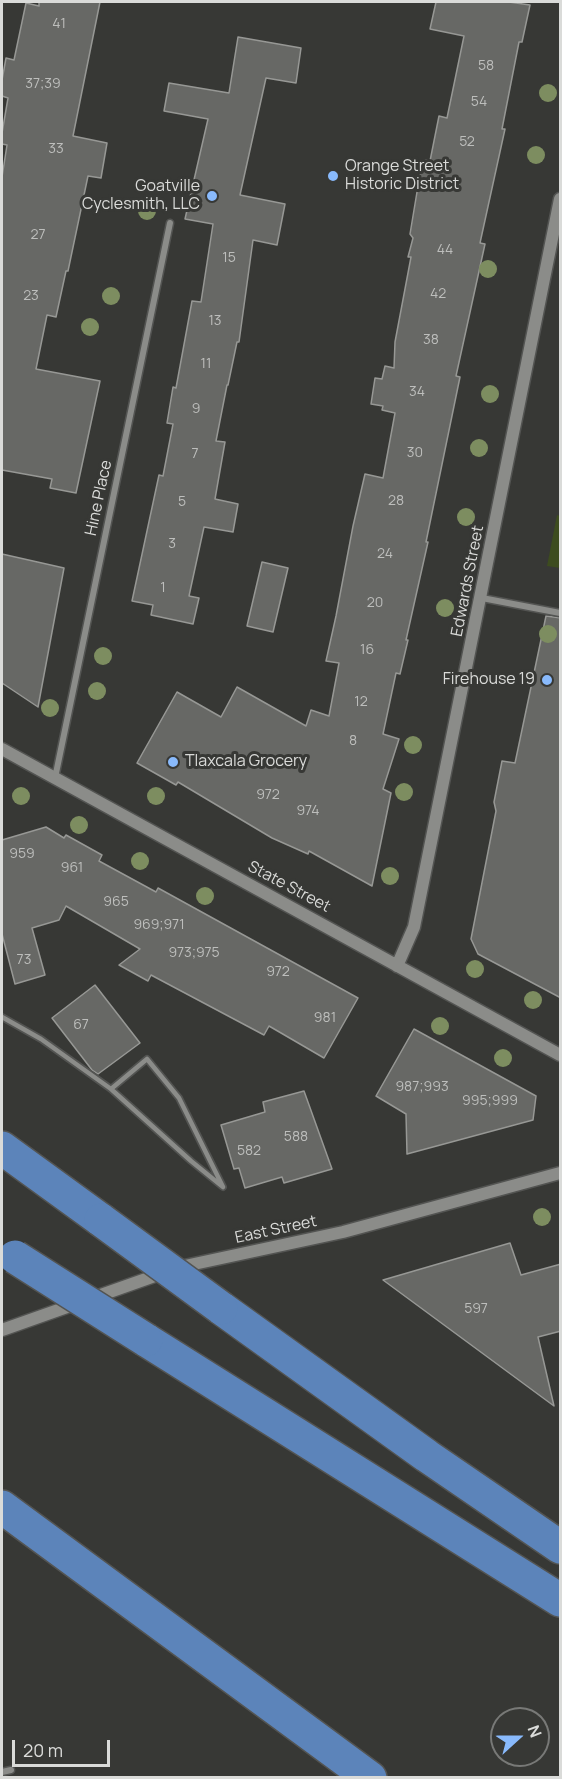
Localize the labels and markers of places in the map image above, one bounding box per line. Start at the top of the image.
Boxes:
place label: Orange Street Historic District [345,157,459,195]
marker: Orange Street Historic District [326,169,340,183]
place label: Goatville Cyclesmith, LLC [82,177,200,215]
marker: Goatville Cyclesmith, LLC [205,189,219,203]
place label: Firehouse 19 [443,670,535,690]
marker: Firehouse 19 [540,673,554,687]
place label: Tlaxcala Grocery [185,752,307,772]
marker: Tlaxcala Grocery [166,755,180,769]

